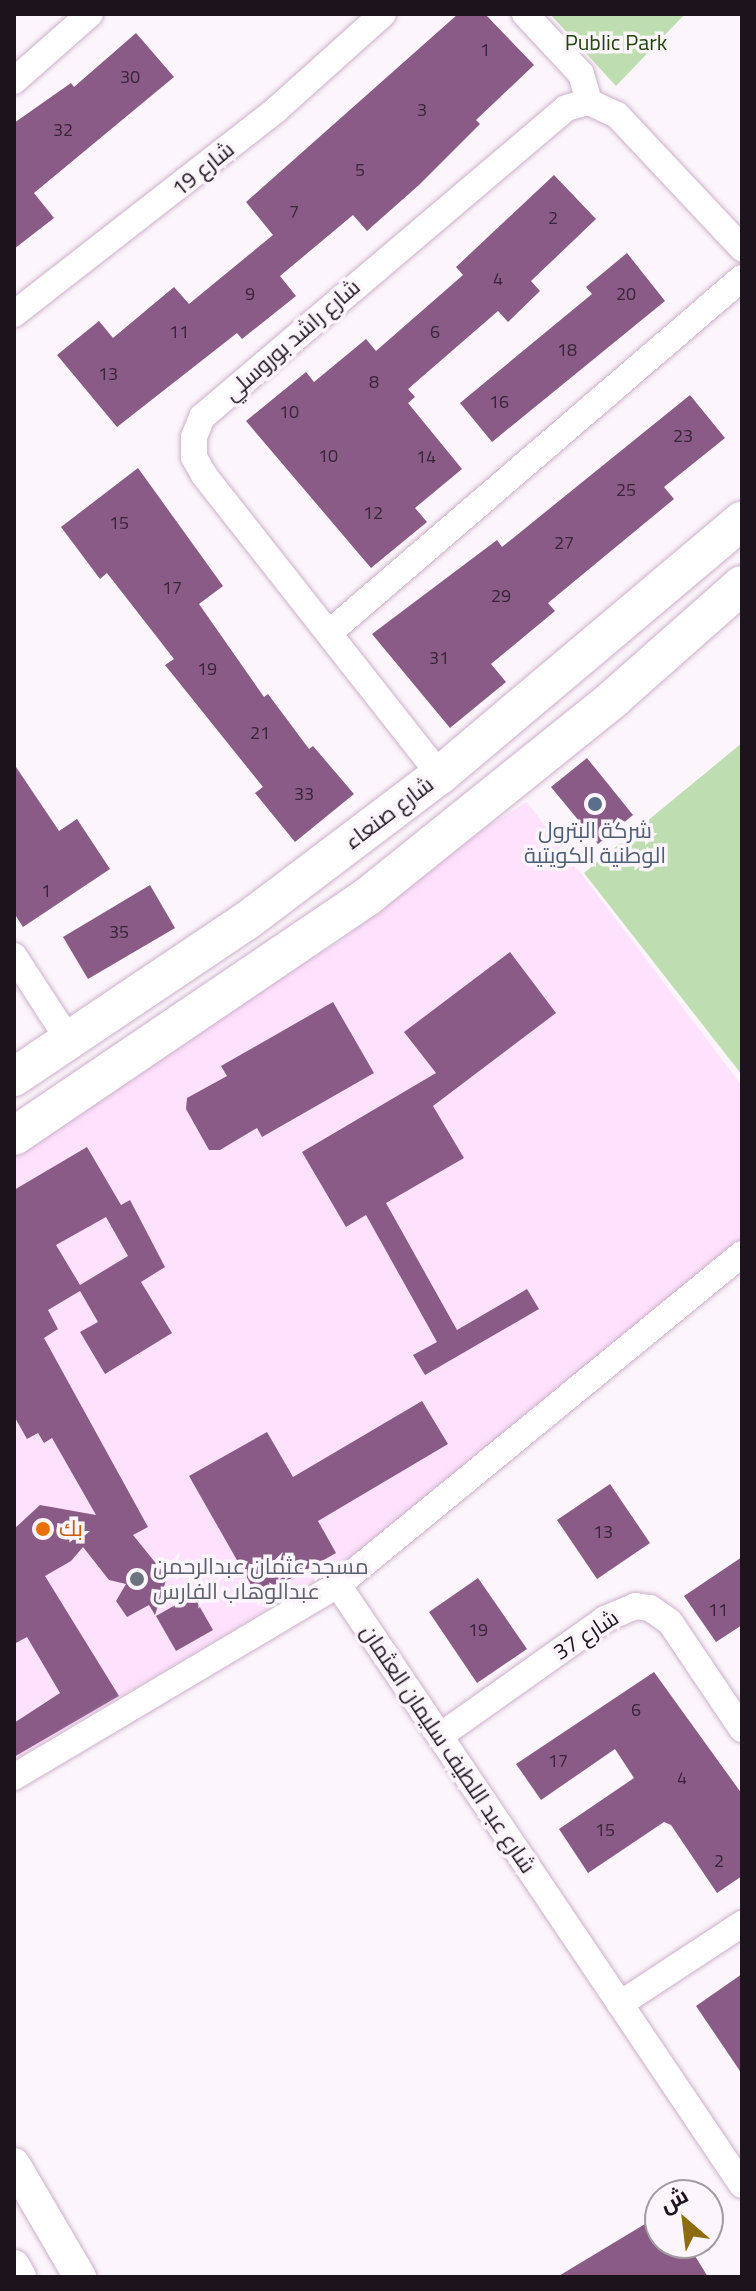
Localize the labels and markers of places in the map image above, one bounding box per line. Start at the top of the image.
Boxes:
marker: شركة البترول الوطنية الكويتية [586,795,604,813]
place label: شركة البترول الوطنية الكويتية [524,817,666,868]
place label: بك [59,1516,83,1542]
marker: بك [34,1520,52,1538]
place label: مسجد عثمان عبدالرحمن عبدالوهاب الفارس [153,1553,369,1604]
marker: مسجد عثمان عبدالرحمن عبدالوهاب الفارس [128,1570,146,1588]

